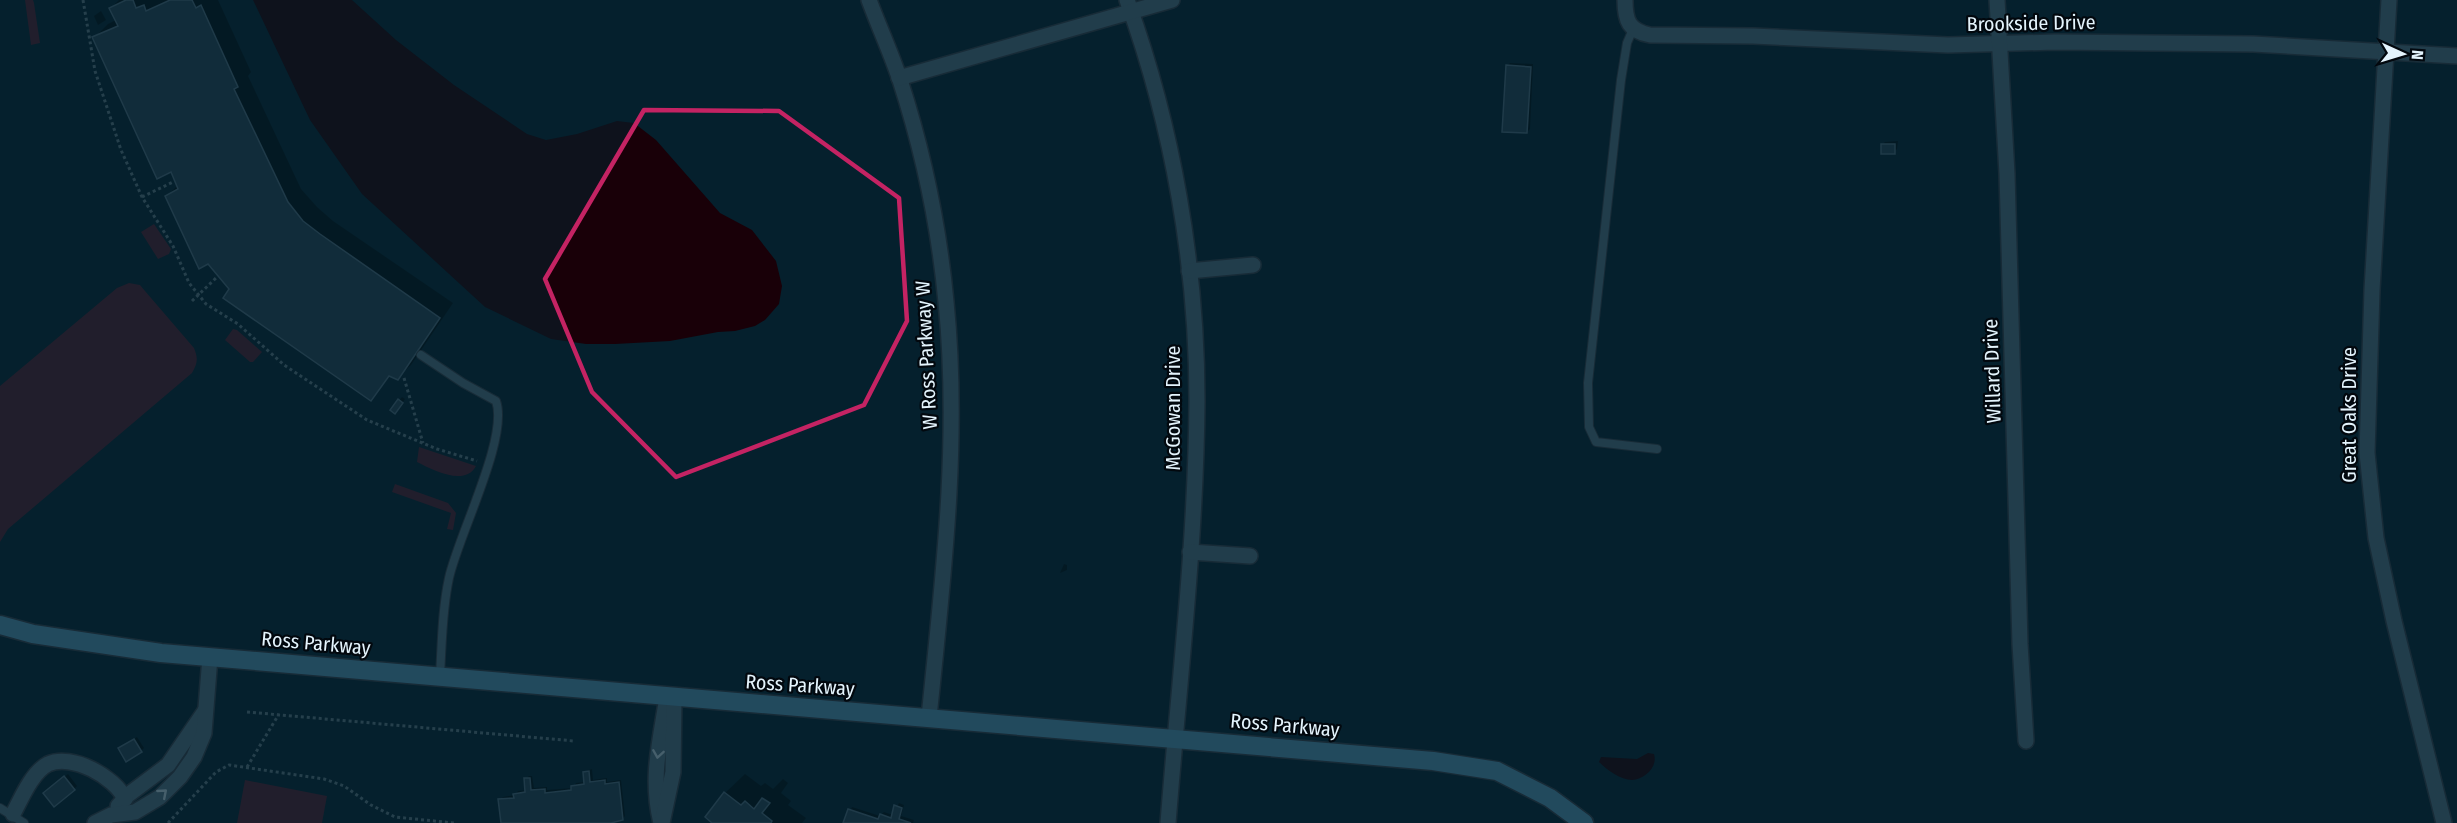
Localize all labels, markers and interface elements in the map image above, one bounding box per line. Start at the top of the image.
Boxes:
street label: Brookside Drive [1966,10,2096,36]
north arrow [2373,24,2433,84]
text: N [2408,50,2427,60]
street label: W Ross Parkway W [910,280,942,430]
street label: Willard Drive [1978,318,2006,424]
street label: McGowan Drive [1161,346,1185,470]
street label: Great Oaks Drive [2337,347,2361,483]
street label: Ross Parkway [260,626,372,660]
street label: Ross Parkway [745,669,856,701]
street label: Ross Parkway [1229,708,1341,742]
one-way arrow [652,749,665,759]
one-way arrow [156,789,167,800]

